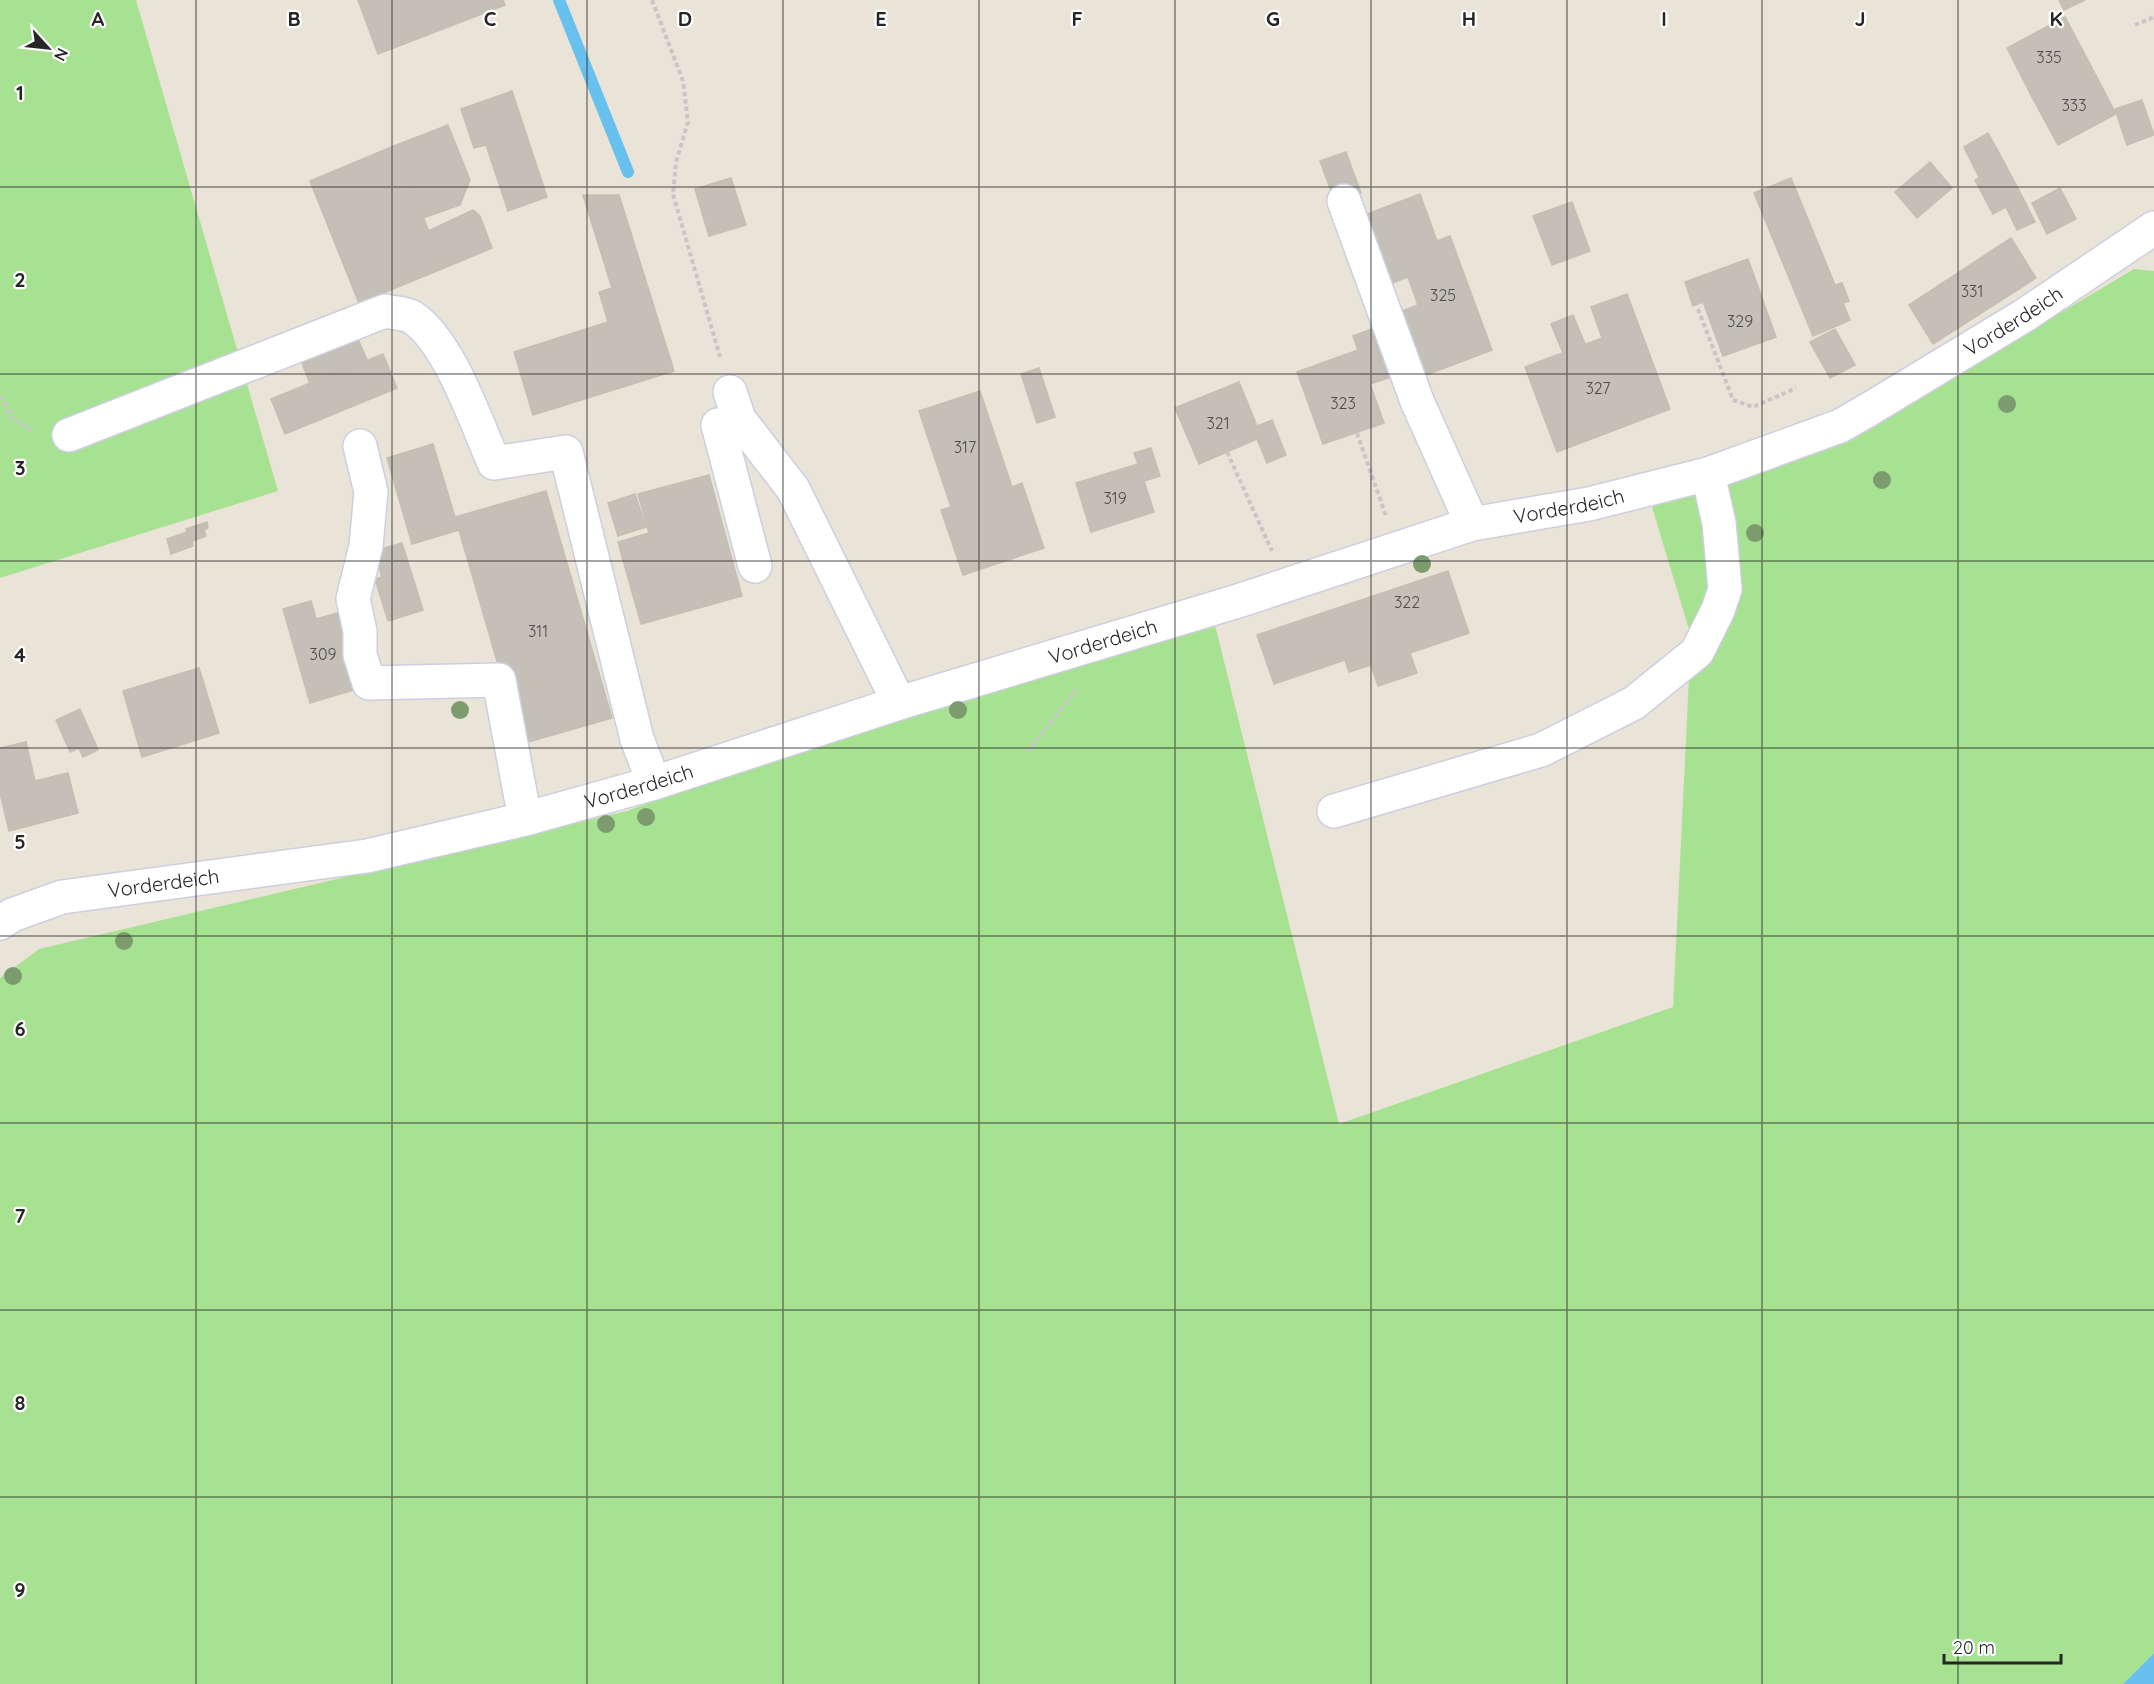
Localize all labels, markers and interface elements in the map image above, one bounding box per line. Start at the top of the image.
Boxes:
text: A [92,6,105,31]
text: B [287,6,301,31]
text: C [484,6,497,31]
text: D [678,6,692,31]
text: E [875,6,887,31]
text: F [1071,6,1083,31]
text: G [1266,6,1280,31]
text: H [1462,6,1476,31]
text: I [1661,6,1667,31]
text: J [1854,6,1866,31]
text: K [2049,6,2063,31]
north arrow [18,18,78,78]
text: N [50,45,73,65]
house number: 335 [2036,47,2062,67]
text: 1 [16,80,24,105]
house number: 333 [2061,95,2087,115]
text: 2 [14,267,26,292]
street label: Vorderdeich [1959,280,2067,361]
house number: 331 [1961,281,1983,301]
house number: 325 [1430,285,1456,305]
house number: 329 [1727,311,1753,331]
house number: 327 [1585,378,1611,398]
house number: 323 [1330,393,1356,413]
house number: 321 [1206,413,1230,433]
house number: 317 [954,437,976,457]
text: 3 [15,455,25,480]
street label: Vorderdeich [1511,483,1627,529]
house number: 319 [1103,488,1127,508]
house number: 322 [1394,592,1420,612]
street label: Vorderdeich [1045,613,1160,669]
house number: 311 [528,621,548,641]
text: 4 [14,642,26,667]
house number: 309 [310,644,336,664]
street label: Vorderdeich [581,758,696,814]
text: 5 [14,829,26,854]
street label: Vorderdeich [106,863,221,903]
text: 6 [14,1016,26,1041]
text: 7 [15,1203,26,1228]
text: 8 [15,1390,26,1415]
text: 9 [14,1577,26,1602]
scale bar [1944,1627,2061,1665]
text: 20 m [1953,1636,1995,1659]

